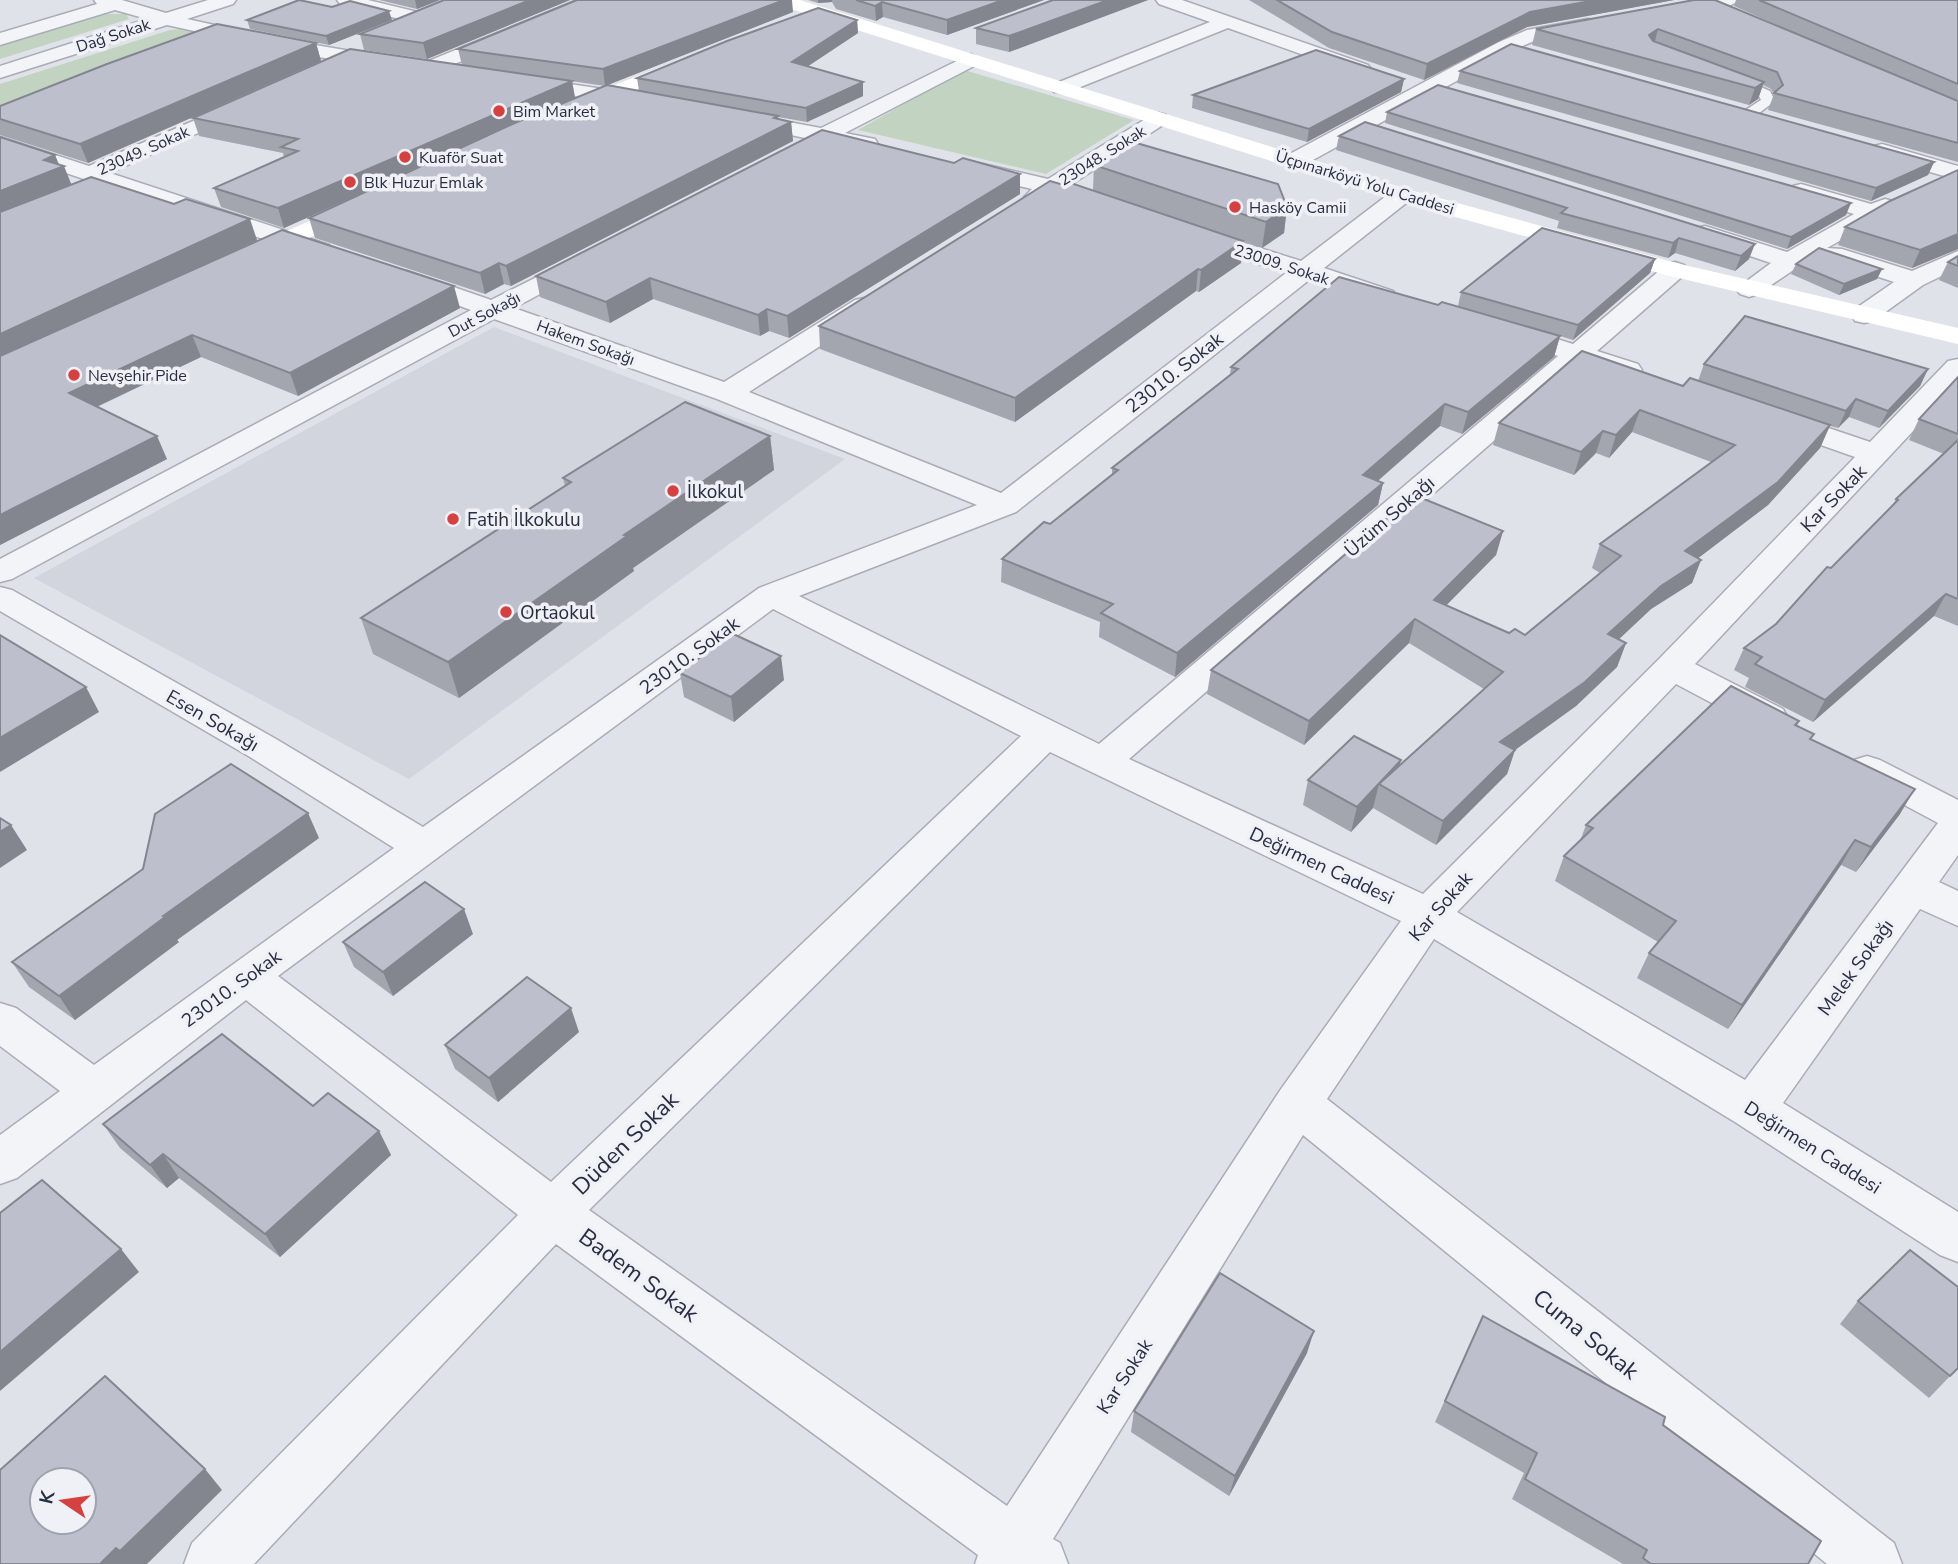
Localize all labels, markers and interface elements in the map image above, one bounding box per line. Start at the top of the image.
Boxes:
street label: Dağ Sokak [73,13,154,58]
place label: Bim Market [513,101,596,123]
marker: Bim Market [491,103,507,119]
street label: 23049. Sokak [94,120,194,181]
street label: 23048. Sokak [1055,120,1151,191]
street label: Üçpınarköyü Yolu Caddesi [1273,145,1457,221]
place label: Kuaför Suat [419,147,503,169]
marker: Kuaför Suat [397,149,413,165]
place label: Blk Huzur Emlak [364,172,484,194]
marker: Blk Huzur Emlak [342,174,358,190]
place label: Hasköy Camii [1249,197,1346,219]
marker: Hasköy Camii [1227,199,1243,215]
street label: 23009. Sokak [1231,239,1333,291]
street label: Dut Sokağı [445,287,524,343]
street label: Hakem Sokağı [534,315,638,371]
street label: 23010. Sokak [1120,326,1229,419]
place label: Nevşehir Pide [88,365,187,387]
marker: Nevşehir Pide [66,367,82,383]
street label: Kar Sokak [1795,459,1873,538]
street label: Üzüm Sokağı [1339,470,1440,563]
place label: İlkokul [687,479,743,505]
marker: İlkokul [665,483,681,499]
place label: Fatih İlkokulu [467,507,581,533]
marker: Fatih İlkokulu [445,511,461,527]
place label: Ortaokul [520,600,595,626]
marker: Ortaokul [498,604,514,620]
street label: 23010. Sokak [634,610,745,701]
street label: Esen Sokağı [161,684,264,758]
street label: Değirmen Caddesi [1245,821,1398,911]
street label: Kar Sokak [1403,866,1479,947]
street label: Melek Sokağı [1812,914,1900,1021]
street label: 23010. Sokak [176,943,287,1034]
street label: Düden Sokak [565,1084,686,1202]
street label: Değirmen Caddesi [1739,1095,1886,1200]
street label: Badem Sokak [573,1221,705,1330]
street label: Cuma Sokak [1526,1282,1646,1387]
street label: Kar Sokak [1091,1333,1159,1419]
north arrow [28,1466,98,1536]
text: K [33,1487,62,1506]

